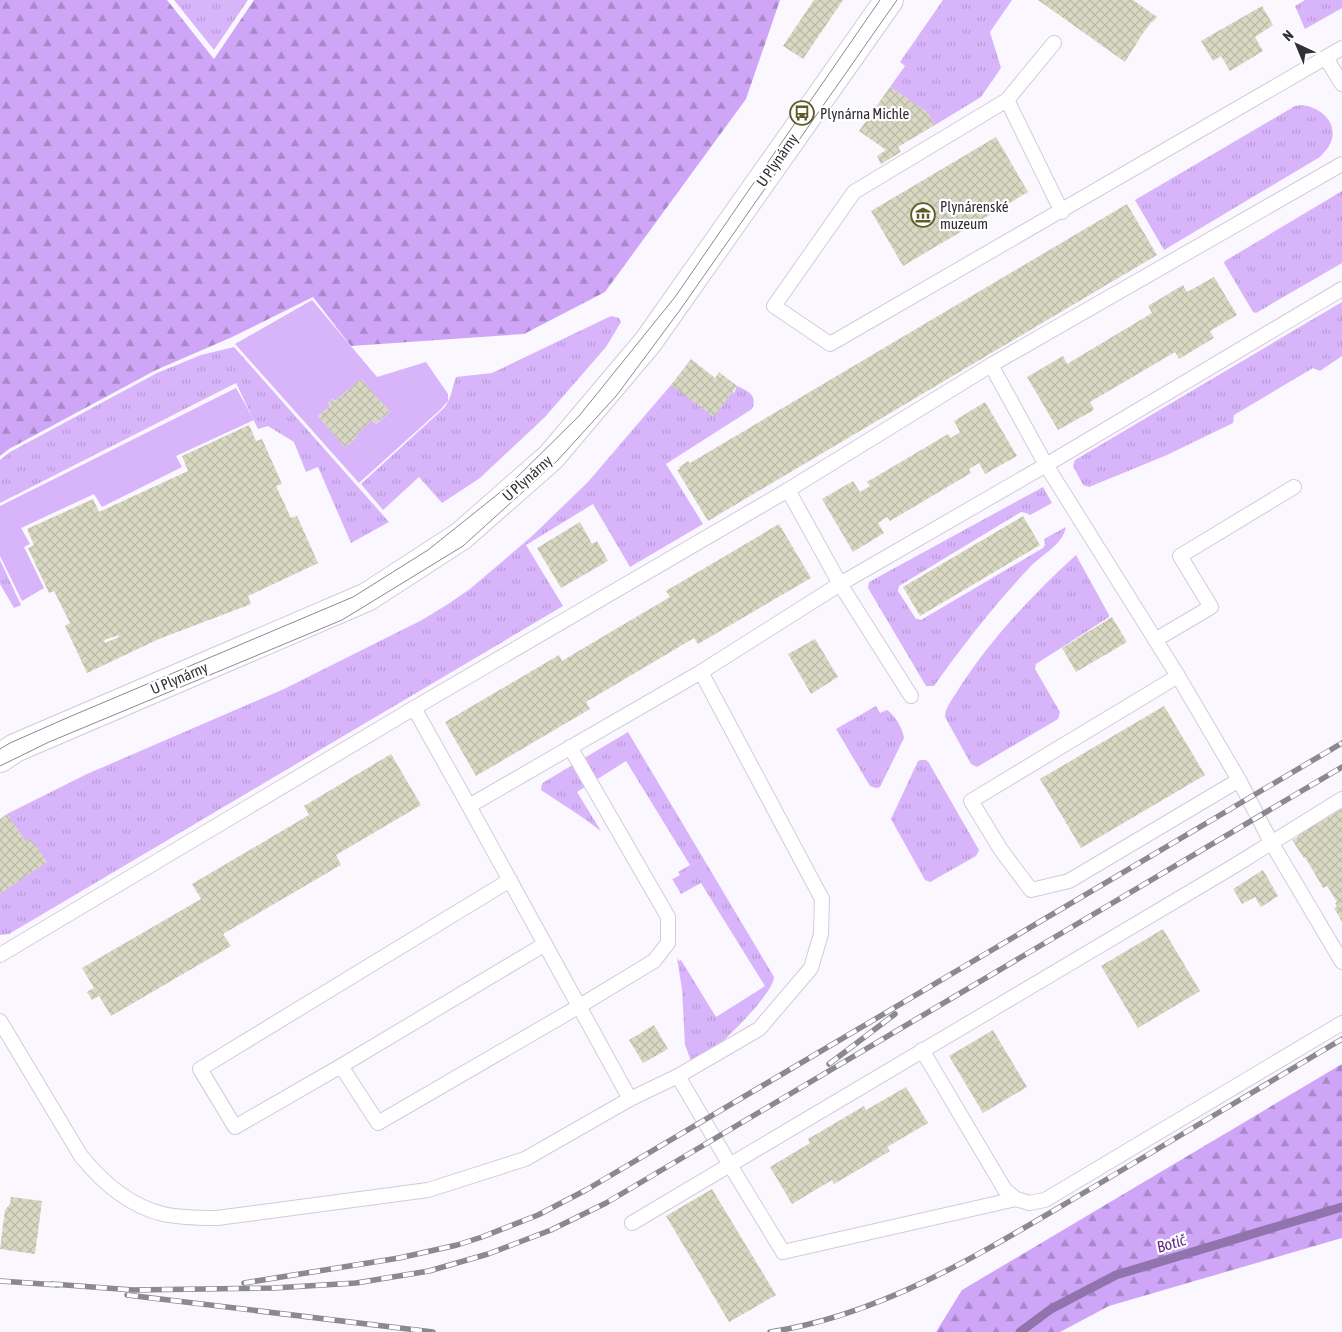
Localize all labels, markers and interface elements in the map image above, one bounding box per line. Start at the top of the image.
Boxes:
north arrow [1272,20,1322,70]
text: N [1279,27,1296,44]
bus stop icon: Plynárna Michle [789,100,815,126]
place label: Plynárna Michle [820,105,909,122]
street label: U Plynárny [753,130,801,190]
place label: Plynárenské muzeum [940,198,1009,232]
museum icon: Plynárenské muzeum [910,202,936,228]
street label: U Plynárny [499,451,555,505]
street label: U Plynárny [148,658,210,698]
water label: Botič [1154,1230,1189,1256]

